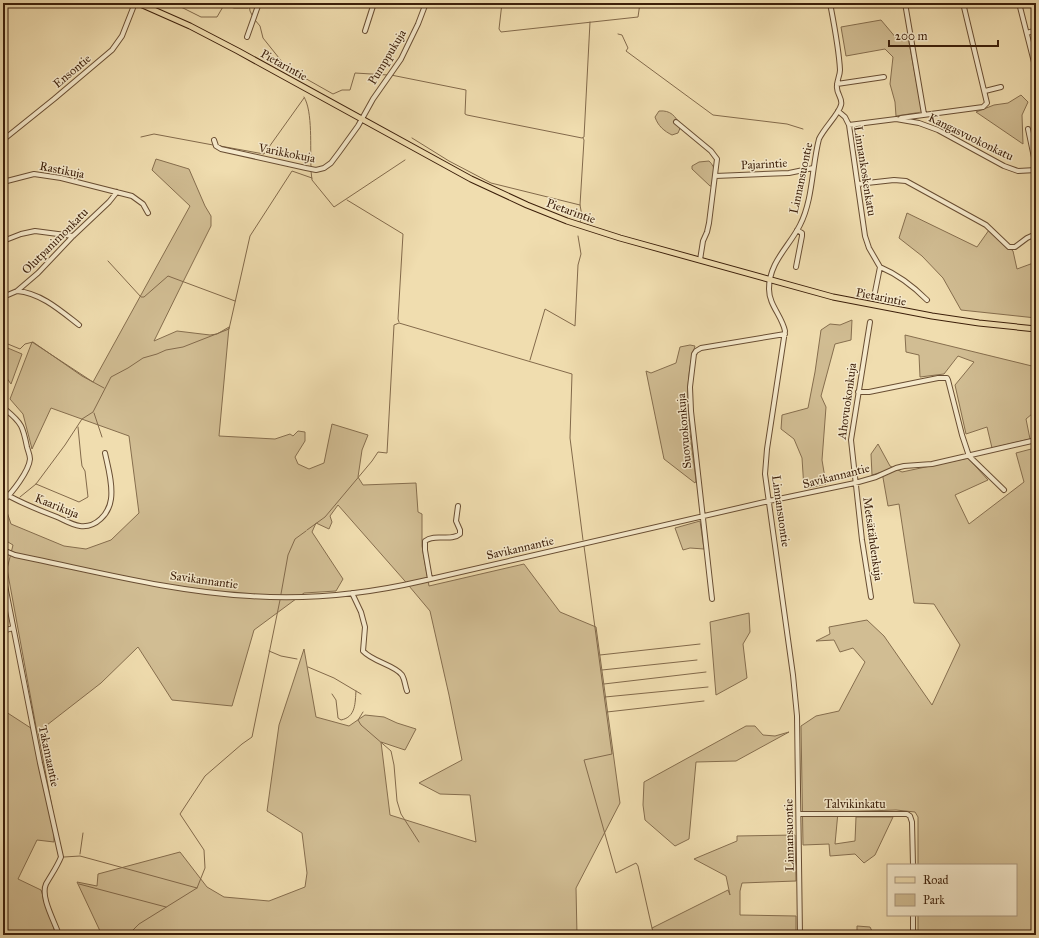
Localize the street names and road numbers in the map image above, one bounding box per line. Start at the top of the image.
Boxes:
street label: Pumppukuja [365,26,409,87]
street label: Pietarintie [258,46,310,84]
street label: Ensontie [50,51,94,91]
street label: Kangasvuokonkatu [926,110,1016,165]
street label: Linnankoskenkatu [851,125,879,218]
street label: Varikkokuja [257,140,317,166]
street label: Linnansuontie [787,141,815,215]
street label: Pajarintie [740,156,788,172]
street label: Rastikuja [38,159,87,181]
street label: Pietarintie [545,196,597,226]
street label: Olutpanimonkatu [19,205,91,277]
street label: Pietarintie [855,285,907,309]
street label: Ahovuokonkuja [835,361,859,441]
street label: Suovuokonkuja [674,392,694,469]
street label: Savikannantie [801,461,871,491]
street label: Linnansuontie [769,474,793,548]
street label: Kaarikuja [33,491,82,522]
street label: Metsätähdenkuja [860,496,886,583]
street label: Savikannantie [485,533,555,563]
street label: Savikannantie [169,568,239,592]
street label: Takamaantie [36,724,62,788]
street label: Talvikinkatu [824,797,886,811]
street label: Linnansuontie [781,799,797,871]

